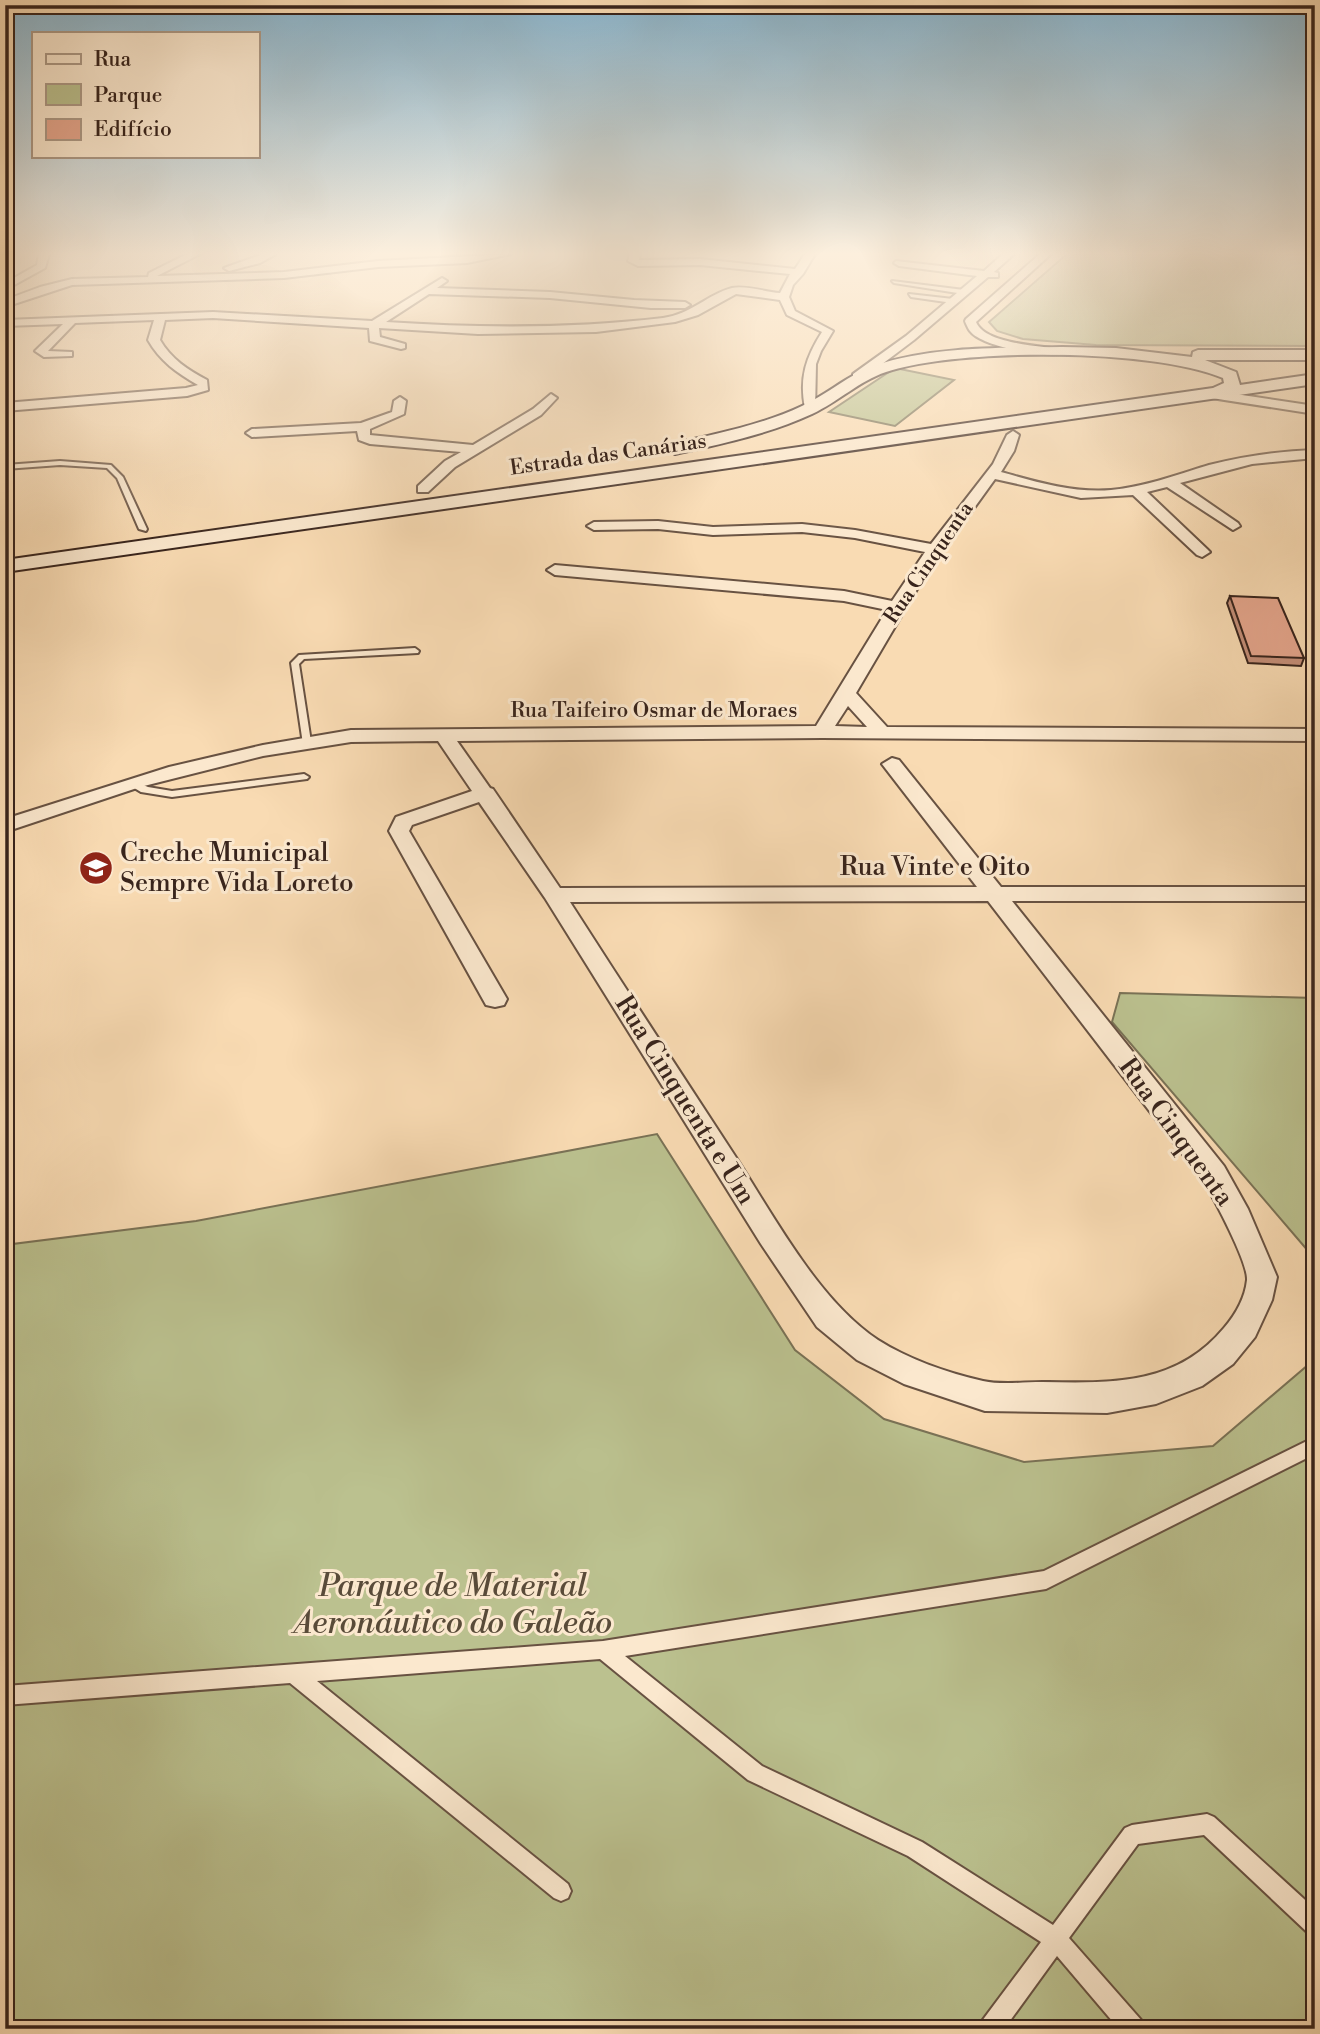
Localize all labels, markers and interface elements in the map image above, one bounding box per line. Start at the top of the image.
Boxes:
legend [32,32,259,158]
text: Rua [94,47,131,73]
text: Parque [94,83,162,109]
text: Edifício [94,117,172,143]
street label: Estrada das Canárias [508,428,708,482]
street label: Rua Cinquenta [879,497,980,629]
street label: Rua Taifeiro Osmar de Moraes [511,698,797,724]
place label: Creche Municipal Sempre Vida Loreto [120,837,354,899]
school or university icon: Creche Municipal Sempre Vida Loreto [77,849,115,887]
street label: Rua Vinte e Oito [840,851,1030,883]
street label: Rua Cinquenta e Um [608,989,762,1211]
street label: Rua Cinquenta [1111,1052,1241,1213]
park label: Parque de Material Aeronáutico do Galeão [291,1566,612,1643]

